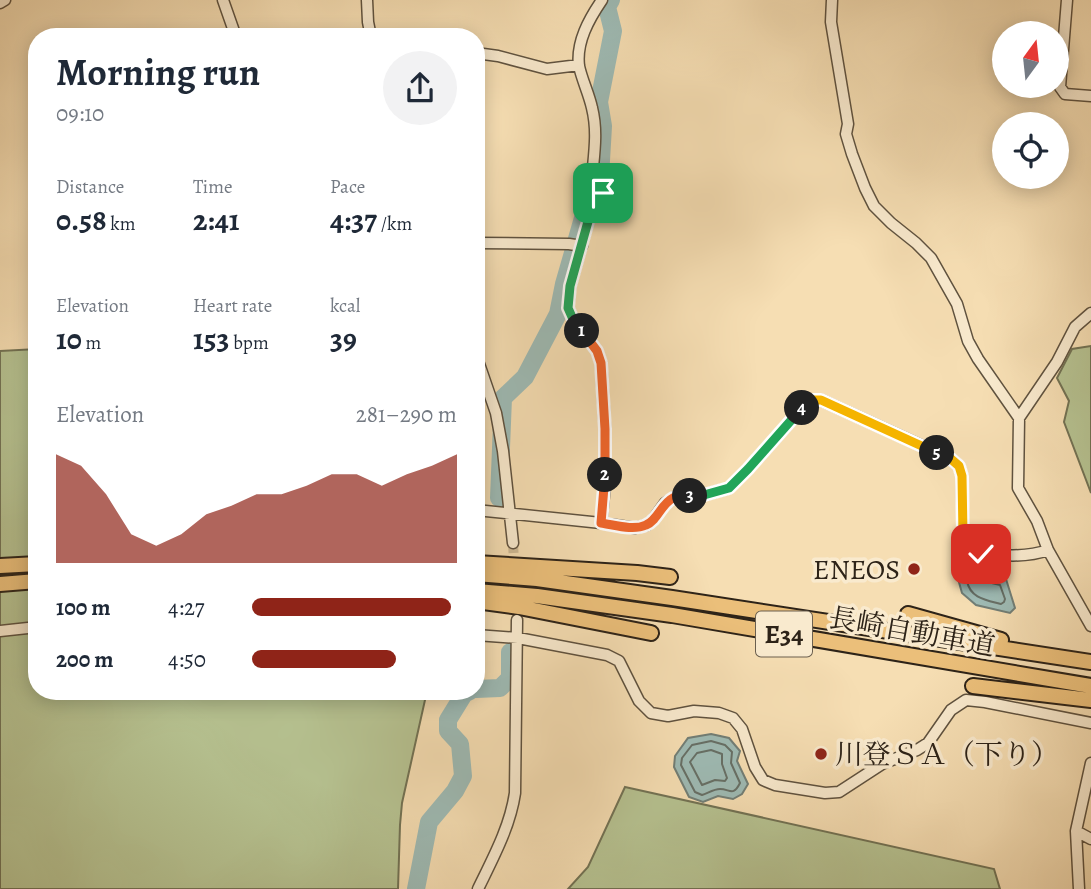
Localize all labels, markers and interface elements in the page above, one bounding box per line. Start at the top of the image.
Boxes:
north arrow [992,21,1069,98]
map controls [992,21,1069,189]
text: Morning run [56,46,260,98]
button: share [383,51,457,125]
text: 09:10 [56,98,104,129]
button: locate [992,112,1069,189]
pin [573,163,633,223]
text: Distance [56,174,124,200]
text: Time [193,174,232,200]
text: Pace [330,174,365,200]
icon: arrive [584,174,622,212]
text: 0.58 [56,200,107,240]
text: 2:41 [193,200,239,240]
text: 4:37 [330,200,377,240]
text: km [107,211,136,237]
text: /km [377,211,412,237]
text: Elevation [56,293,129,319]
text: Heart rate [193,293,272,319]
text: kcal [330,293,360,319]
pin: 1 [564,314,600,348]
text: 1 [578,317,585,343]
text: 10 [56,319,82,359]
text: 153 [193,319,229,359]
text: 39 [330,319,357,359]
text: m [82,330,101,356]
text: bpm [229,330,269,356]
pin: 4 [784,390,820,426]
text: 4 [797,394,806,420]
text: Elevation [56,399,144,430]
text: 281–290 m [356,399,457,430]
pin: 5 [920,435,954,470]
text: 5 [932,439,941,465]
pin: 2 [588,458,622,492]
text: 2 [600,461,609,487]
pin: 3 [672,478,708,514]
text: 3 [685,482,694,508]
pin [951,524,1011,584]
icon: check [962,535,1000,573]
place label: ENEOS [813,551,900,589]
marker: ENEOS [906,561,922,577]
text: 100 m [56,592,111,623]
text: 4:27 [168,592,204,623]
street label: 長崎自動車道 [826,599,998,665]
road number: E34 [756,612,812,656]
text: 200 m [56,644,114,675]
text: 4:50 [168,644,206,675]
place label: 川登ＳＡ（下り） [835,736,1059,774]
marker: 川登ＳＡ（下り） [813,746,829,762]

